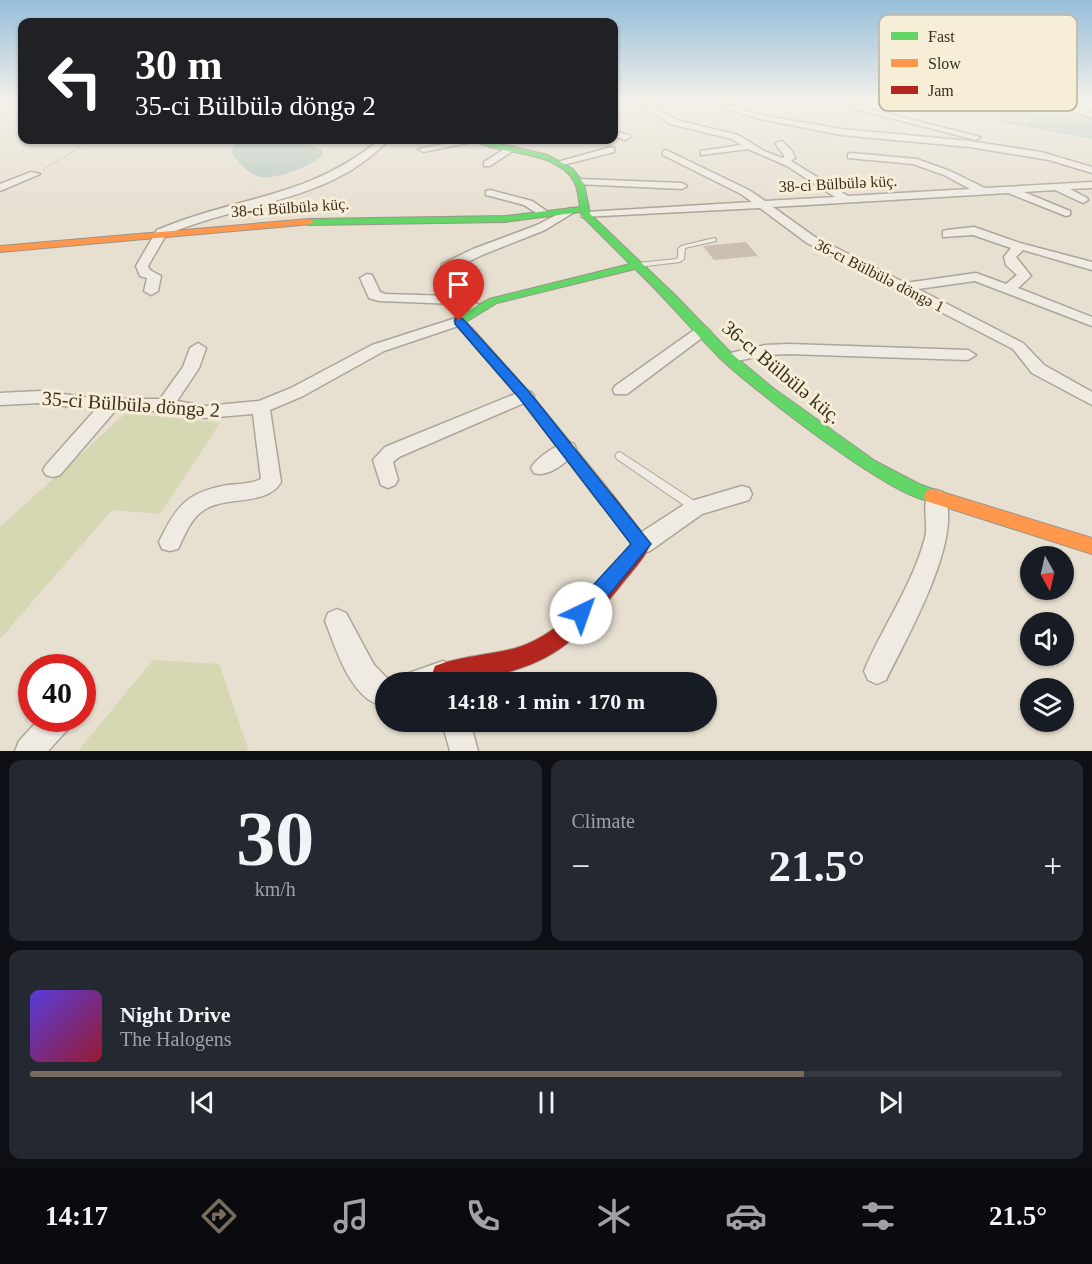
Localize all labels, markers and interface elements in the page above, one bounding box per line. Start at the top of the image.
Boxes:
legend [879,15,1077,111]
text: Fast [928,28,955,45]
icon: left [36,42,114,120]
text: 30 m [135,42,223,88]
text: Slow [928,55,961,72]
text: Jam [928,82,954,99]
text: 35-ci Bülbülə döngə 2 [135,91,376,121]
street label: 38-ci Bülbülə küç. [778,172,898,196]
street label: 38-ci Bülbülə küç. [230,195,350,221]
street label: 36-cı Bülbülə döngə 1 [812,235,947,316]
pin [433,259,484,321]
icon: arrive [442,268,475,301]
street label: 36-cı Bülbülə küç. [717,316,846,429]
street label: 35-ci Bülbülə döngə 2 [41,387,221,422]
north arrow [1020,546,1074,600]
map controls [1020,546,1074,732]
position arrow [549,581,613,645]
button: sound [1020,612,1074,666]
speed limit sign: 40 [18,654,96,732]
button: layers [1020,678,1074,732]
text: 14:18 · 1 min · 170 m [447,689,645,714]
text: 30 [236,795,314,882]
text: Climate [572,810,635,832]
text: 21.5° [768,841,865,891]
text: − [572,848,590,884]
text: + [1043,848,1062,884]
text: km/h [255,878,296,900]
text: Night Drive [120,1002,231,1027]
text: The Halogens [120,1028,232,1050]
icon: previous [186,1086,219,1119]
icon: pause [530,1086,563,1119]
icon: next [874,1086,907,1119]
icon: directions [198,1195,240,1237]
icon: music [330,1195,372,1237]
icon: phone [462,1195,504,1237]
icon: climate [593,1195,635,1237]
icon: car [725,1195,767,1237]
icon: filters [857,1195,899,1237]
text: 14:17 [45,1201,108,1231]
text: 21.5° [989,1201,1047,1231]

